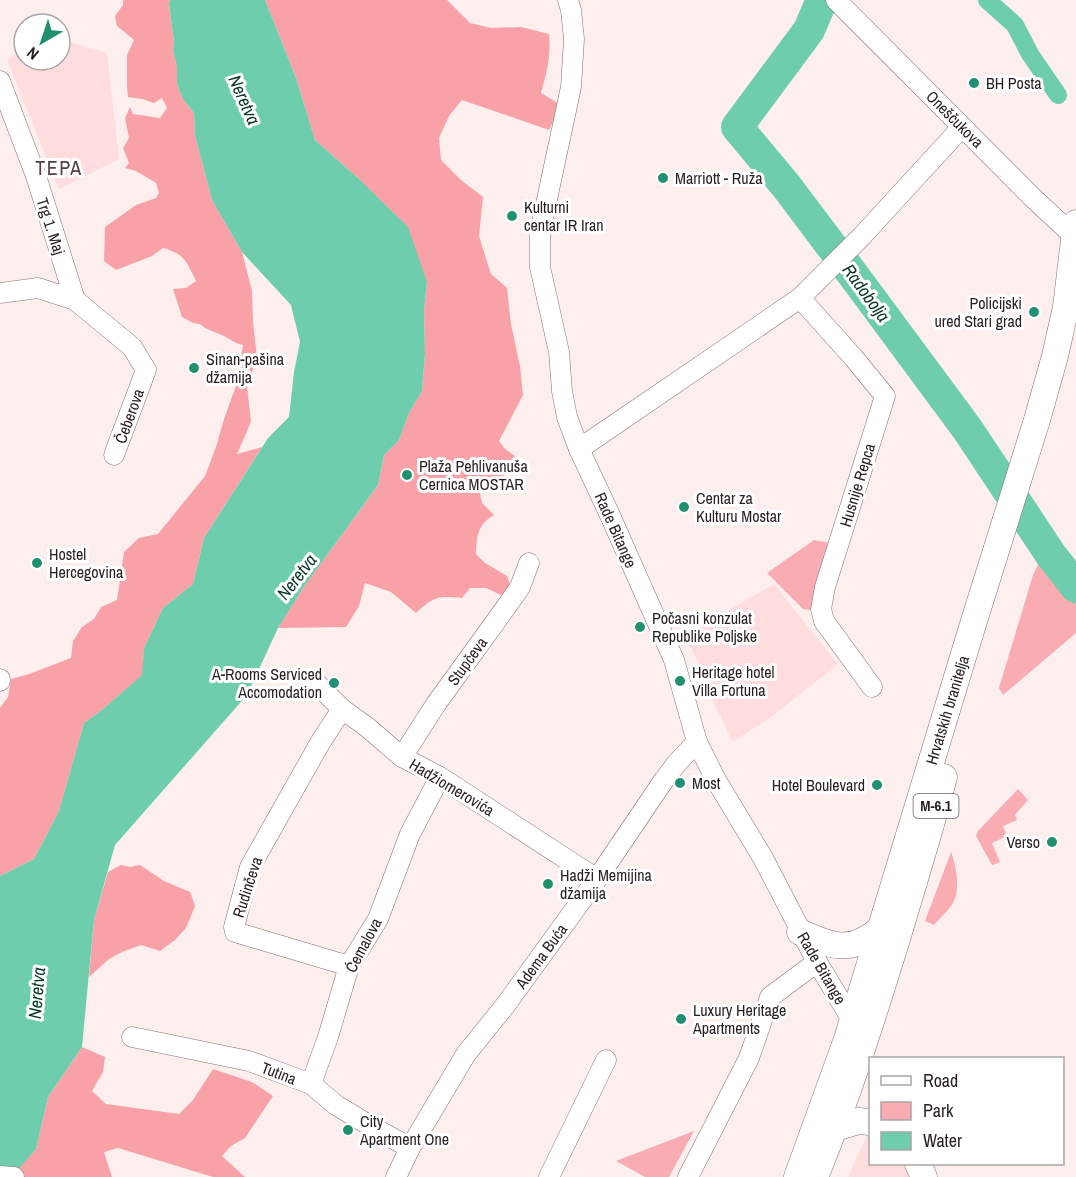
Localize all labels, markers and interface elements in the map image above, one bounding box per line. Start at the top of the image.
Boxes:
north arrow [12,12,72,72]
text: N [22,42,43,65]
water label: Neretva [223,71,266,128]
place label: BH Posta [986,72,1042,94]
marker: BH Posta [967,76,981,90]
street label: Oneščukova [921,85,989,153]
district label: TEPA [35,154,83,181]
place label: Marriott - Ruža [675,167,763,189]
marker: Marriott - Ruža [656,171,670,185]
street label: Trg 1. Maj [31,195,71,257]
place label: Kulturni centar IR Iran [524,196,604,236]
marker: Kulturni centar IR Iran [505,209,519,223]
water label: Radobolja [837,258,896,327]
place label: Policijski ured Stari grad [934,292,1022,332]
marker: Policijski ured Stari grad [1027,305,1041,319]
place label: Sinan-pašina džamija [206,348,285,388]
marker: Sinan-pašina džamija [187,361,201,375]
street label: Čeberova [109,385,149,446]
street label: Husnije Repca [834,440,880,529]
place label: Plaža Pehlivanuša Cernica MOSTAR [419,455,528,495]
marker: Plaža Pehlivanuša Cernica MOSTAR [400,468,414,482]
place label: Centar za Kulturu Mostar [696,487,782,527]
street label: Rade Bitange [590,489,642,571]
marker: Centar za Kulturu Mostar [677,500,691,514]
place label: Hostel Hercegovina [49,543,124,583]
water label: Neretva [271,549,322,605]
marker: Hostel Hercegovina [30,556,44,570]
place label: Počasni konzulat Republike Poljske [652,607,757,647]
marker: Počasni konzulat Republike Poljske [633,620,647,634]
street label: Stupčeva [442,632,492,690]
street label: Hrvatskih branitelja [920,652,974,767]
place label: Heritage hotel Villa Fortuna [692,661,775,701]
place label: A-Rooms Serviced Accomodation [211,663,322,703]
marker: Heritage hotel Villa Fortuna [673,674,687,688]
marker: A-Rooms Serviced Accomodation [327,676,341,690]
street label: Hadžiomerovića [405,753,499,821]
place label: Most [692,772,721,794]
place label: Hotel Boulevard [772,774,865,796]
marker: Most [673,776,687,790]
marker: Hotel Boulevard [870,778,884,792]
road number: M-6.1 [914,794,958,818]
place label: Verso [1006,831,1040,853]
marker: Verso [1045,835,1059,849]
street label: Rudinčeva [227,853,267,920]
place label: Hadži Memijina džamija [560,864,653,904]
marker: Hadži Memijina džamija [541,877,555,891]
street label: Ćemalova [339,913,387,976]
street label: Adema Buća [509,919,572,994]
street label: Rade Bitange [792,928,852,1008]
water label: Neretva [22,966,51,1020]
place label: Luxury Heritage Apartments [692,999,786,1039]
marker: Luxury Heritage Apartments [674,1012,688,1026]
street label: Tutina [258,1056,300,1090]
legend [869,1057,1064,1165]
text: Road [923,1068,958,1093]
text: Park [923,1098,954,1123]
place label: City Apartment One [359,1110,449,1150]
marker: City Apartment One [341,1123,355,1137]
text: Water [923,1128,962,1153]

